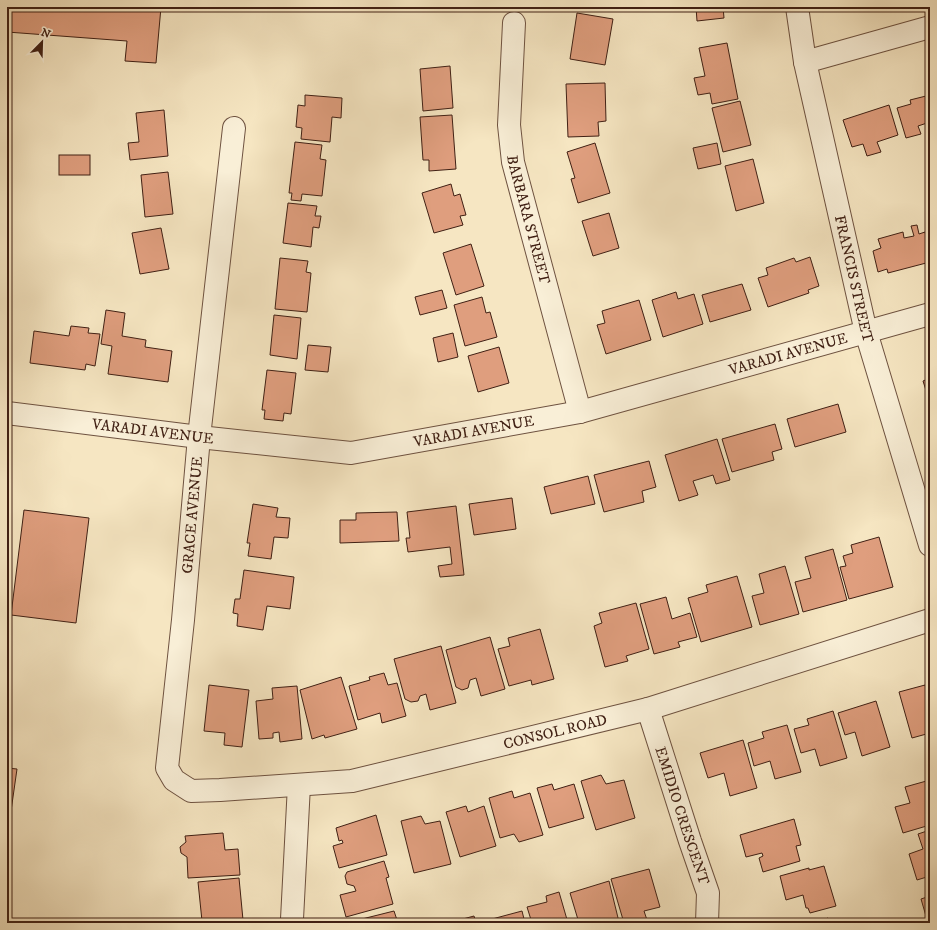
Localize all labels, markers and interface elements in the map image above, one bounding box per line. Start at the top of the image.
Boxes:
north arrow [22,22,62,62]
text: N [39,26,52,42]
street label: BARBARA STREET [502,154,554,287]
street label: FRANCIS STREET [830,214,878,346]
street label: VARADI AVENUE [726,329,850,380]
street label: VARADI AVENUE [411,411,536,452]
street label: VARADI AVENUE [90,415,215,449]
street label: GRACE AVENUE [178,455,207,574]
street label: CONSOL ROAD [501,710,609,754]
street label: EMIDIO CRESCENT [651,744,714,888]

